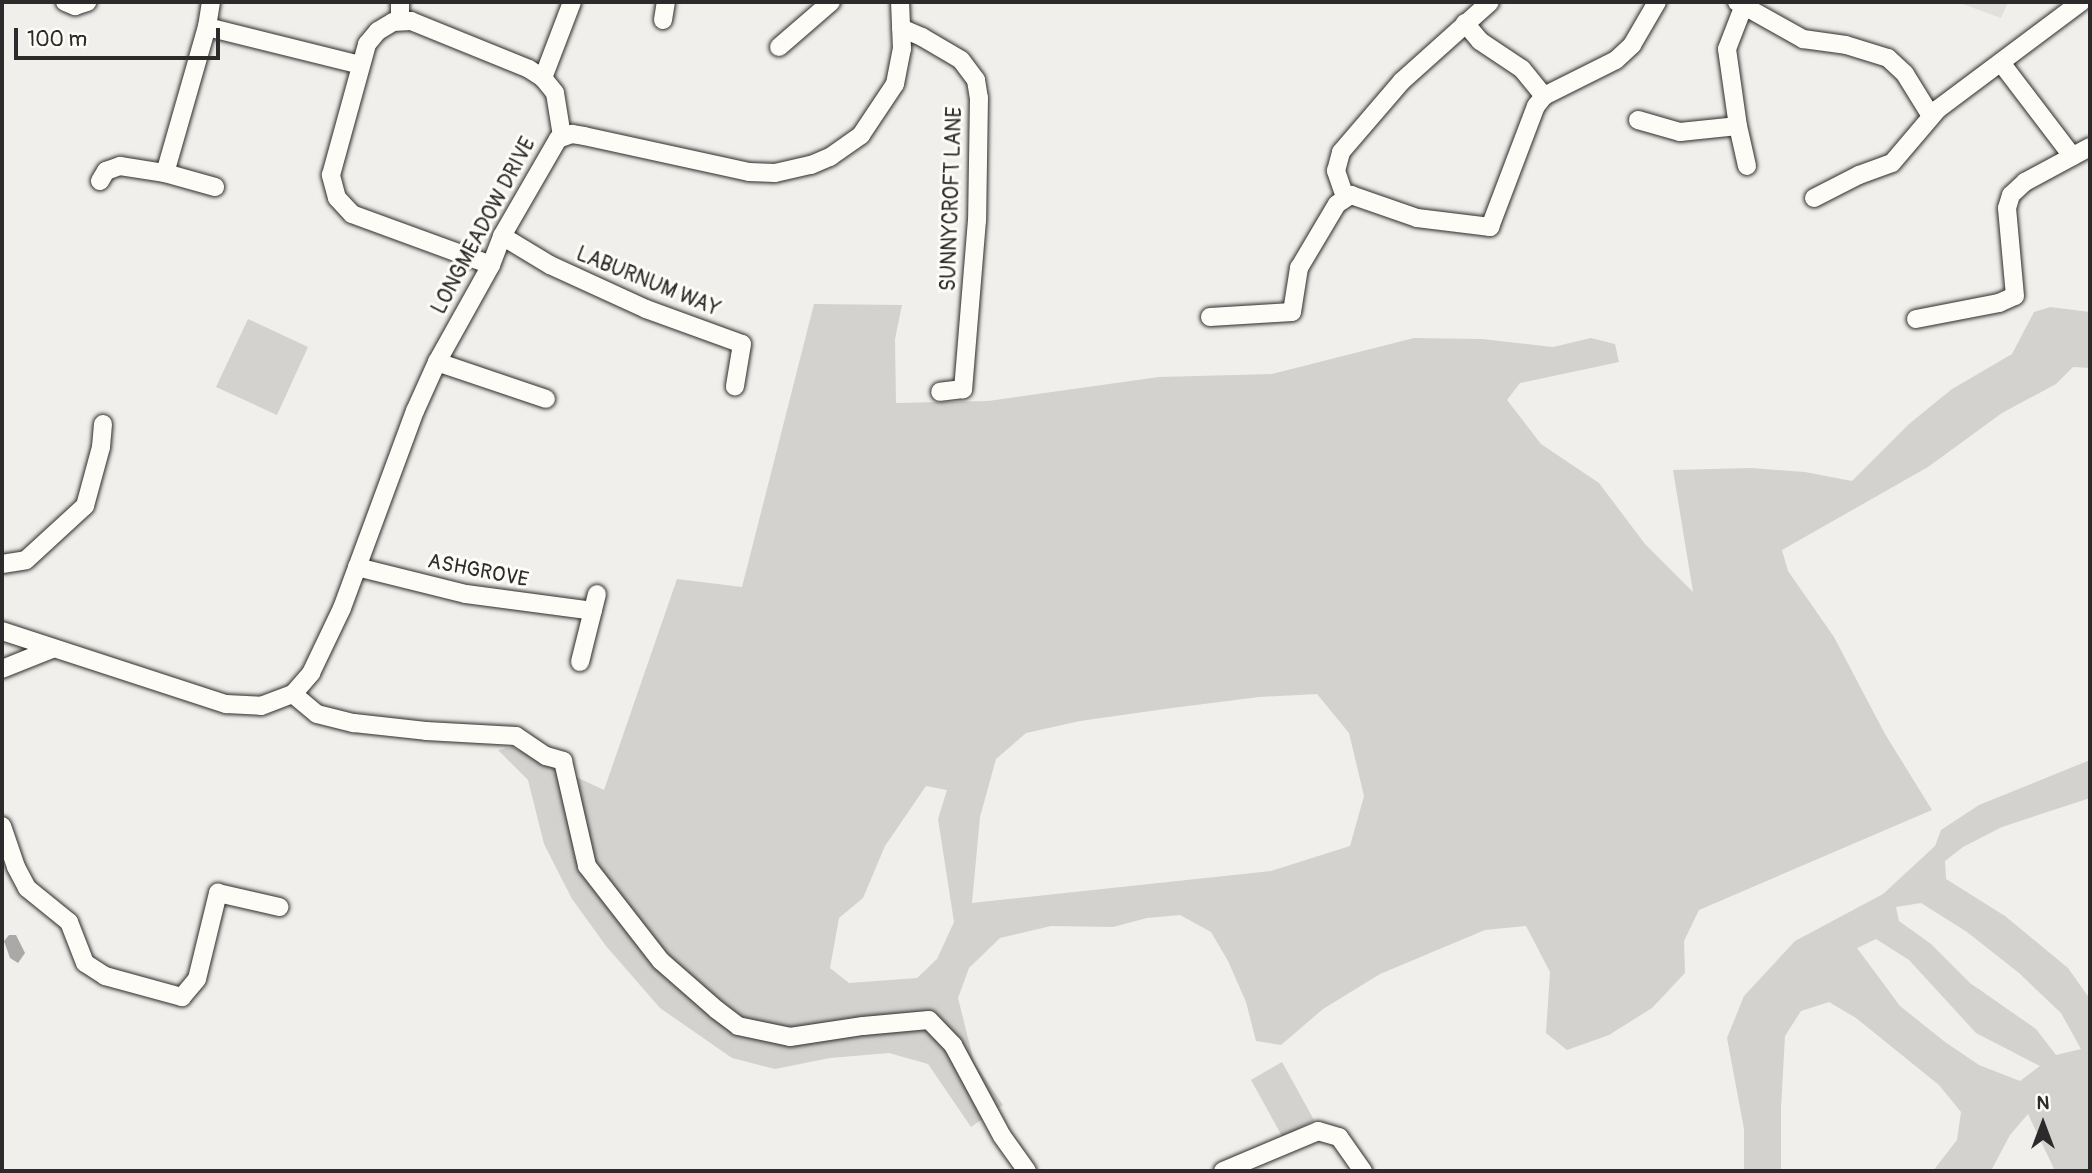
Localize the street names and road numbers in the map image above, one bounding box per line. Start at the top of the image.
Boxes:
street label: SUNNYCROFT LANE [936,106,968,292]
street label: LONGMEADOW DRIVE [427,133,541,319]
street label: LABURNUM WAY [572,242,724,322]
street label: ASHGROVE [425,549,531,593]

